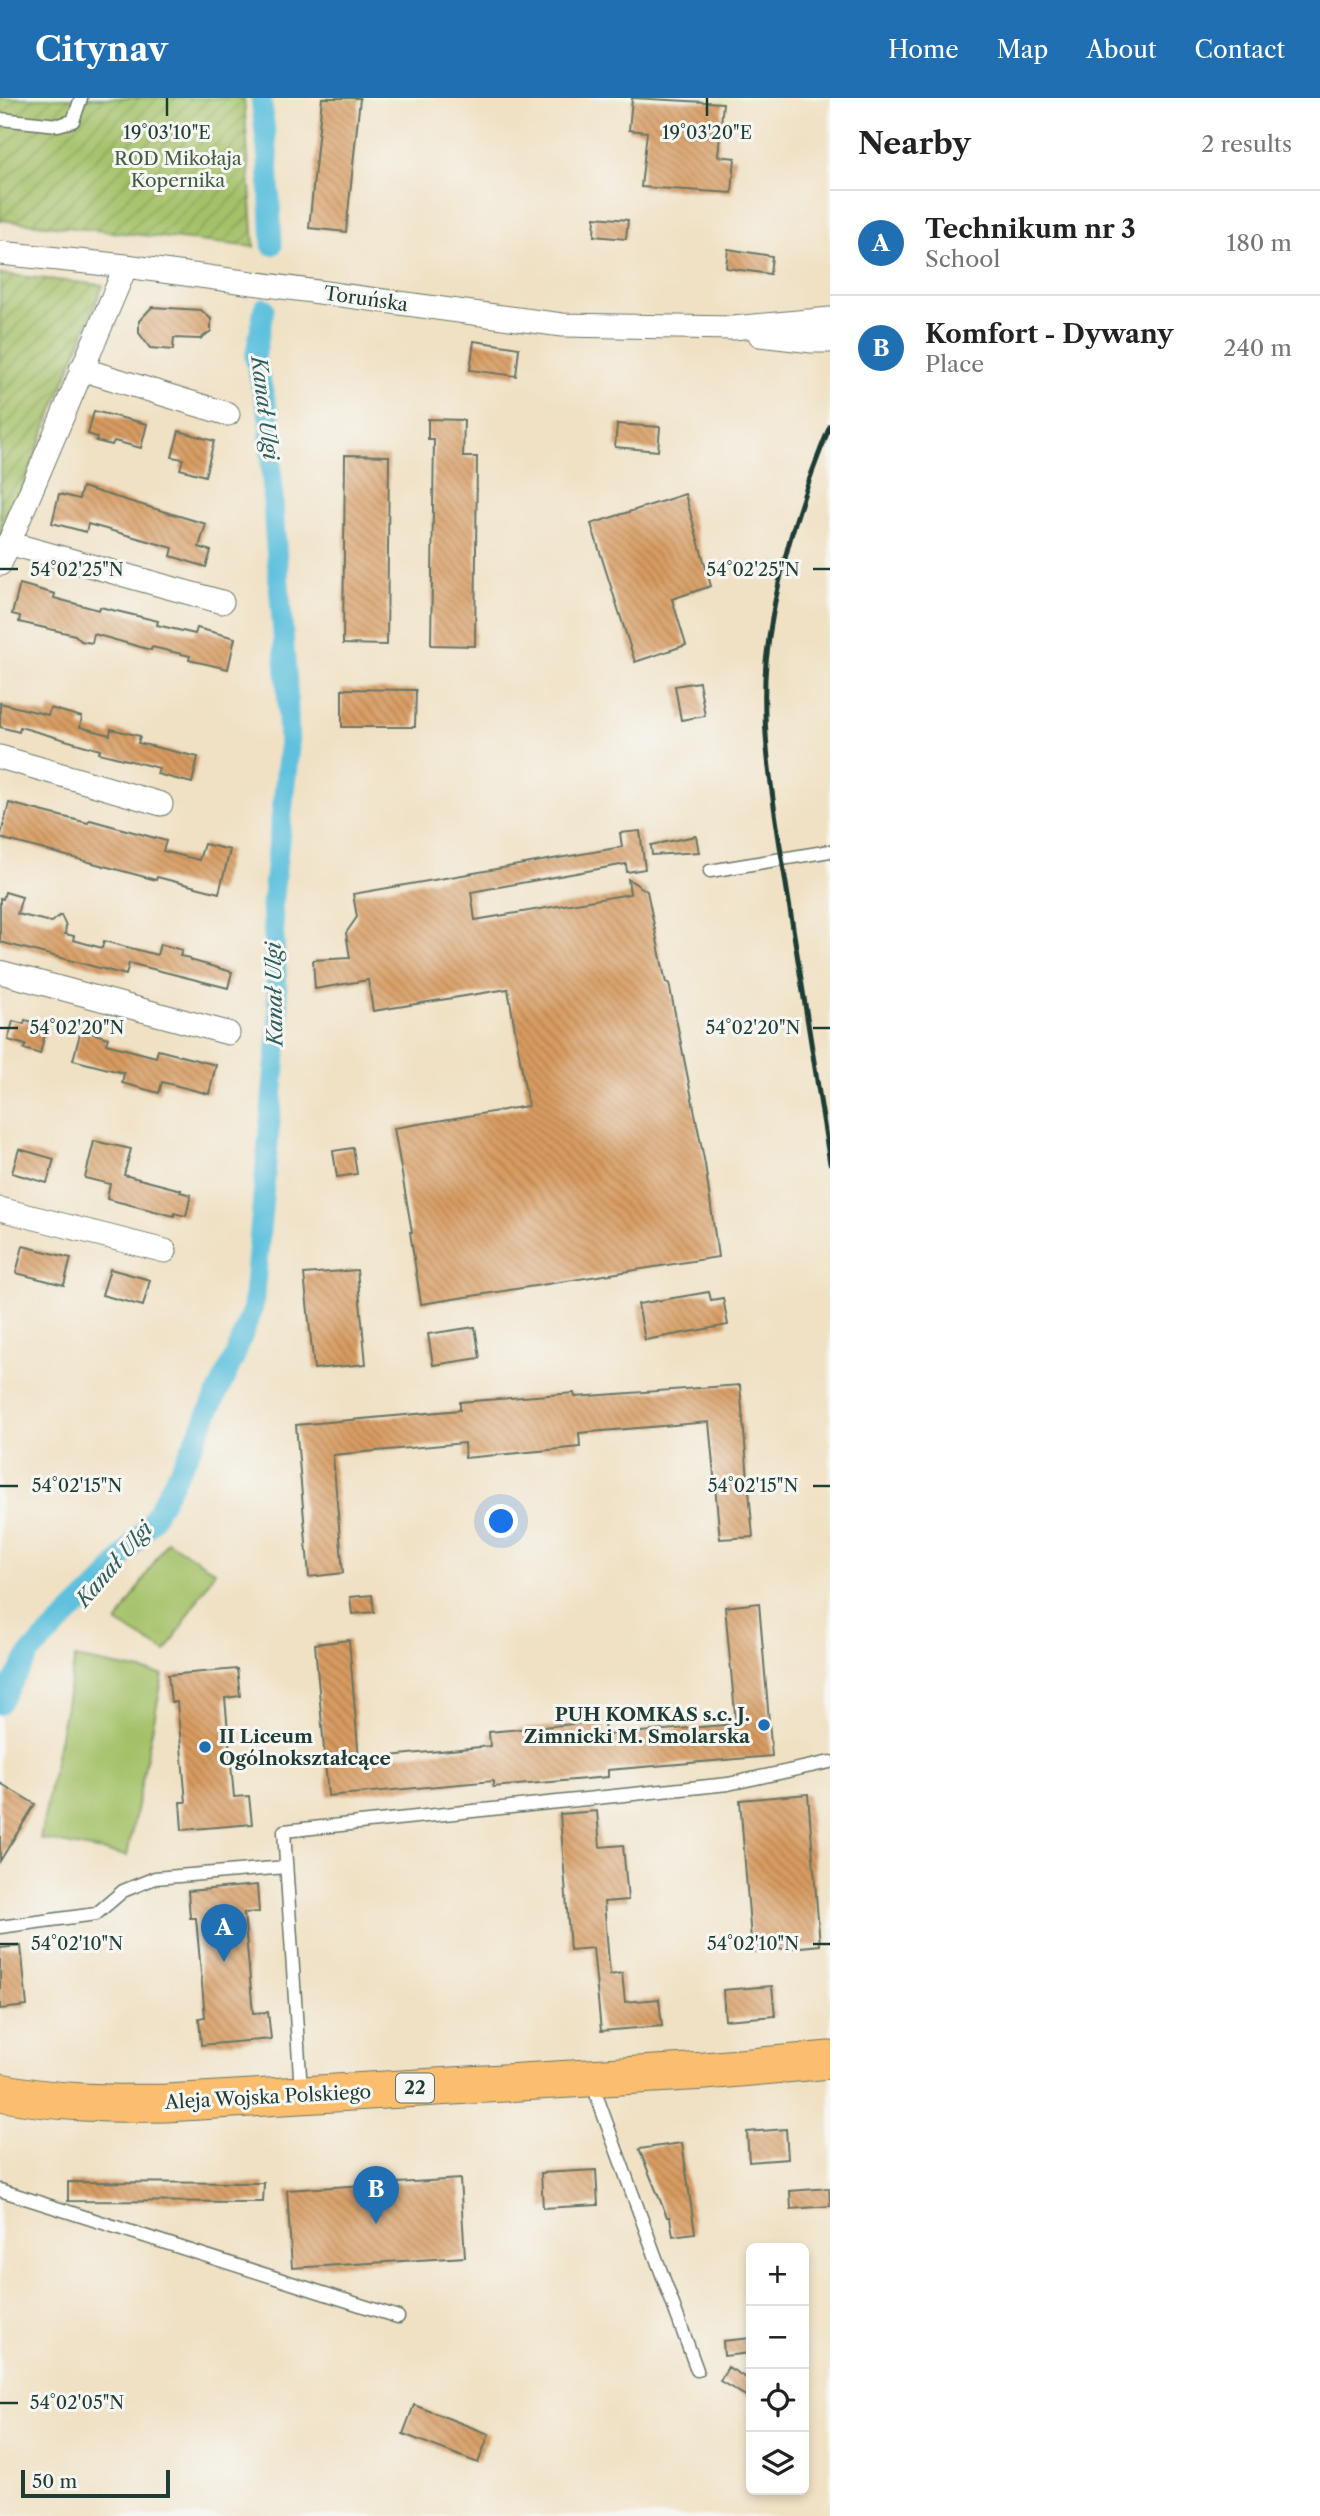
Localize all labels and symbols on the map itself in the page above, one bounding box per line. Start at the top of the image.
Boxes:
text: 19°03'10"E [123,122,211,144]
text: 19°03'20"E [662,122,752,144]
park label: ROD Mikołaja Kopernika [114,147,242,192]
street label: Toruńska [323,282,409,316]
water label: Kanał Ulgi [246,353,284,463]
text: 54°02'25"N [30,559,124,581]
text: 54°02'25"N [706,559,800,581]
water label: Kanał Ulgi [261,940,287,1048]
text: 54°02'20"N [30,1017,125,1039]
text: 54°02'20"N [706,1017,801,1039]
text: 54°02'15"N [32,1475,122,1497]
text: 54°02'15"N [708,1475,798,1497]
your location [484,1504,518,1538]
water label: Kanał Ulgi [69,1515,159,1613]
place label: PUH KOMKAS s.c. J. Zimnicki M. Smolarska [524,1703,751,1748]
marker: PUH KOMKAS s.c. J. Zimnicki M. Smolarska [756,1717,772,1733]
place label: II Liceum Ogólnokształcące [219,1725,391,1770]
marker: II Liceum Ogólnokształcące [197,1739,213,1755]
pin: A [201,1904,247,1962]
text: 54°02'10"N [31,1933,123,1955]
text: 54°02'10"N [707,1933,799,1955]
road number: 22 [396,2074,434,2102]
street label: Aleja Wojska Polskiego [163,2080,372,2114]
pin: B [353,2166,399,2224]
text: 54°02'05"N [30,2392,124,2414]
scale bar [21,2467,170,2499]

